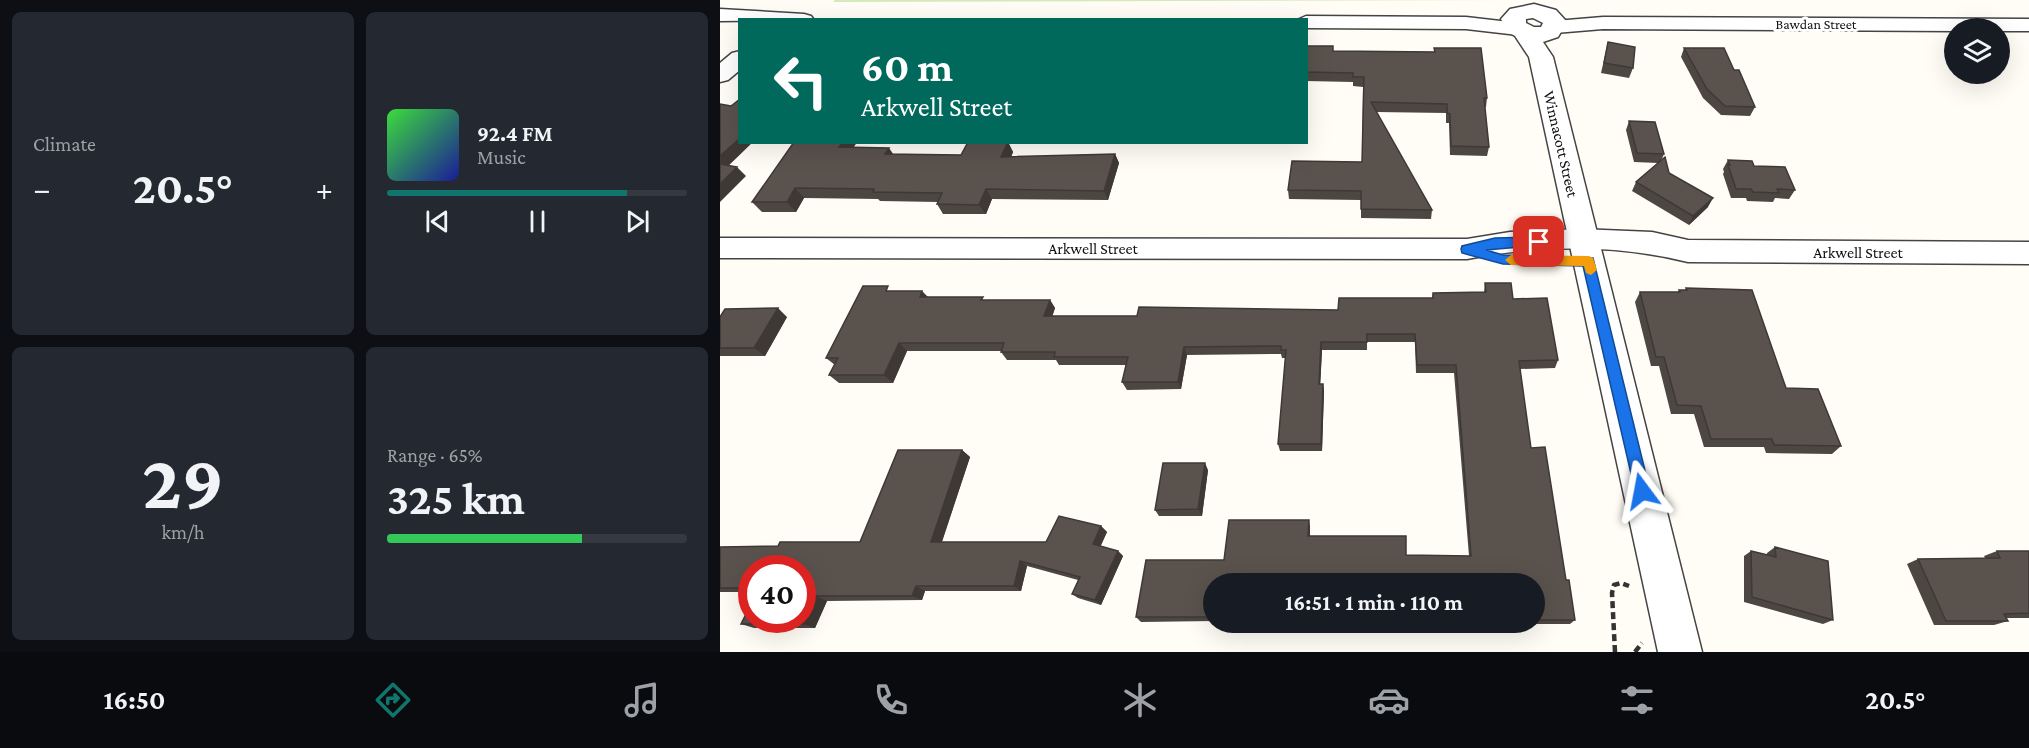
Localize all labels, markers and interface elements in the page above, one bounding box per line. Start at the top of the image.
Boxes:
street label: Bawdan Street [1775,16,1857,32]
map controls [1944,18,2010,84]
button: layers [1944,18,2010,84]
icon: left [762,42,840,120]
text: 60 m [861,43,953,90]
street label: Winnacott Street [1540,89,1582,200]
text: Arkwell Street [861,92,1012,122]
text: 92.4 FM [477,121,553,146]
text: Climate [33,133,96,155]
text: Music [477,146,526,168]
text: 20.5° [133,163,233,213]
text: − [33,170,50,207]
text: + [316,170,333,207]
icon: previous [421,205,454,238]
icon: pause [521,205,554,238]
icon: next [621,205,654,238]
pin [1513,216,1564,267]
icon: arrive [1522,225,1555,258]
street label: Arkwell Street [1048,240,1139,257]
street label: Arkwell Street [1813,244,1904,261]
text: 29 [142,438,224,525]
text: Range · 65% [387,444,482,466]
position arrow [1610,459,1674,523]
text: 325 km [387,474,525,524]
text: km/h [161,521,205,543]
speed limit sign: 40 [738,555,816,633]
text: 16:51 · 1 min · 110 m [1285,590,1463,615]
icon: directions [372,679,414,721]
icon: music [621,679,663,721]
icon: phone [870,679,912,721]
icon: climate [1119,679,1161,721]
icon: car [1368,679,1410,721]
icon: filters [1616,679,1658,721]
text: 16:50 [103,685,165,715]
text: 20.5° [1865,685,1926,715]

